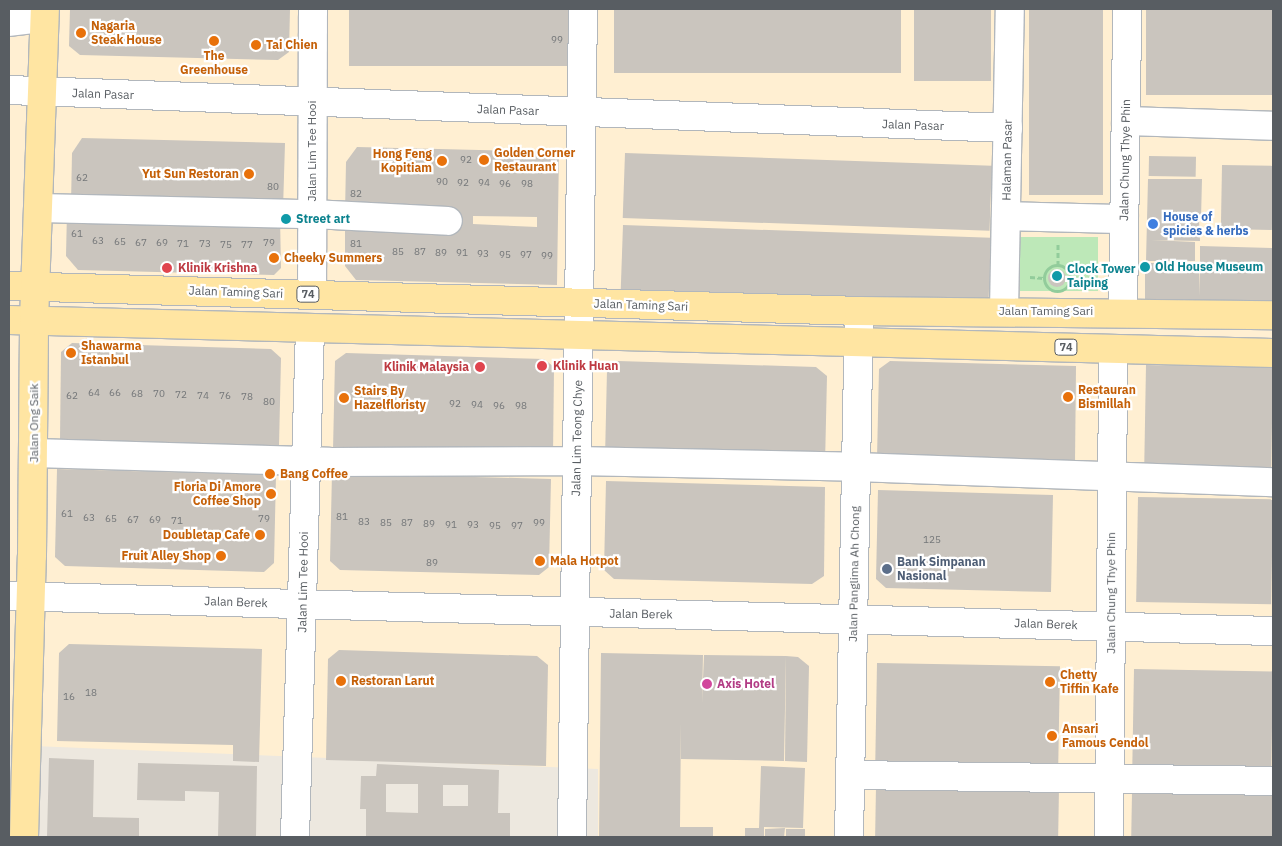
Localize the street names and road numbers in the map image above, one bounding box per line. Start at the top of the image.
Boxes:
street label: Jalan Pasar [72,86,134,102]
street label: Jalan Chung Thye Phin [1117,99,1133,221]
street label: Jalan Lim Tee Hooi [305,100,319,202]
street label: Jalan Pasar [477,102,539,118]
street label: Jalan Pasar [882,117,944,133]
street label: Halaman Pasar [999,119,1015,201]
street label: Jalan Taming Sari [189,283,283,301]
road number: 74 [296,286,320,302]
street label: Jalan Taming Sari [594,296,688,314]
street label: Jalan Taming Sari [999,304,1093,318]
road number: 74 [1054,338,1078,356]
street label: Jalan Lim Teong Chye [569,380,585,496]
street label: Jalan Ong Saik [27,383,41,463]
street label: Jalan Panglima Ah Chong [846,506,862,642]
street label: Jalan Lim Tee Hooi [295,531,311,633]
street label: Jalan Chung Thye Phin [1104,532,1118,654]
street label: Jalan Berek [204,594,268,610]
street label: Jalan Berek [609,606,673,622]
street label: Jalan Berek [1014,616,1078,632]

